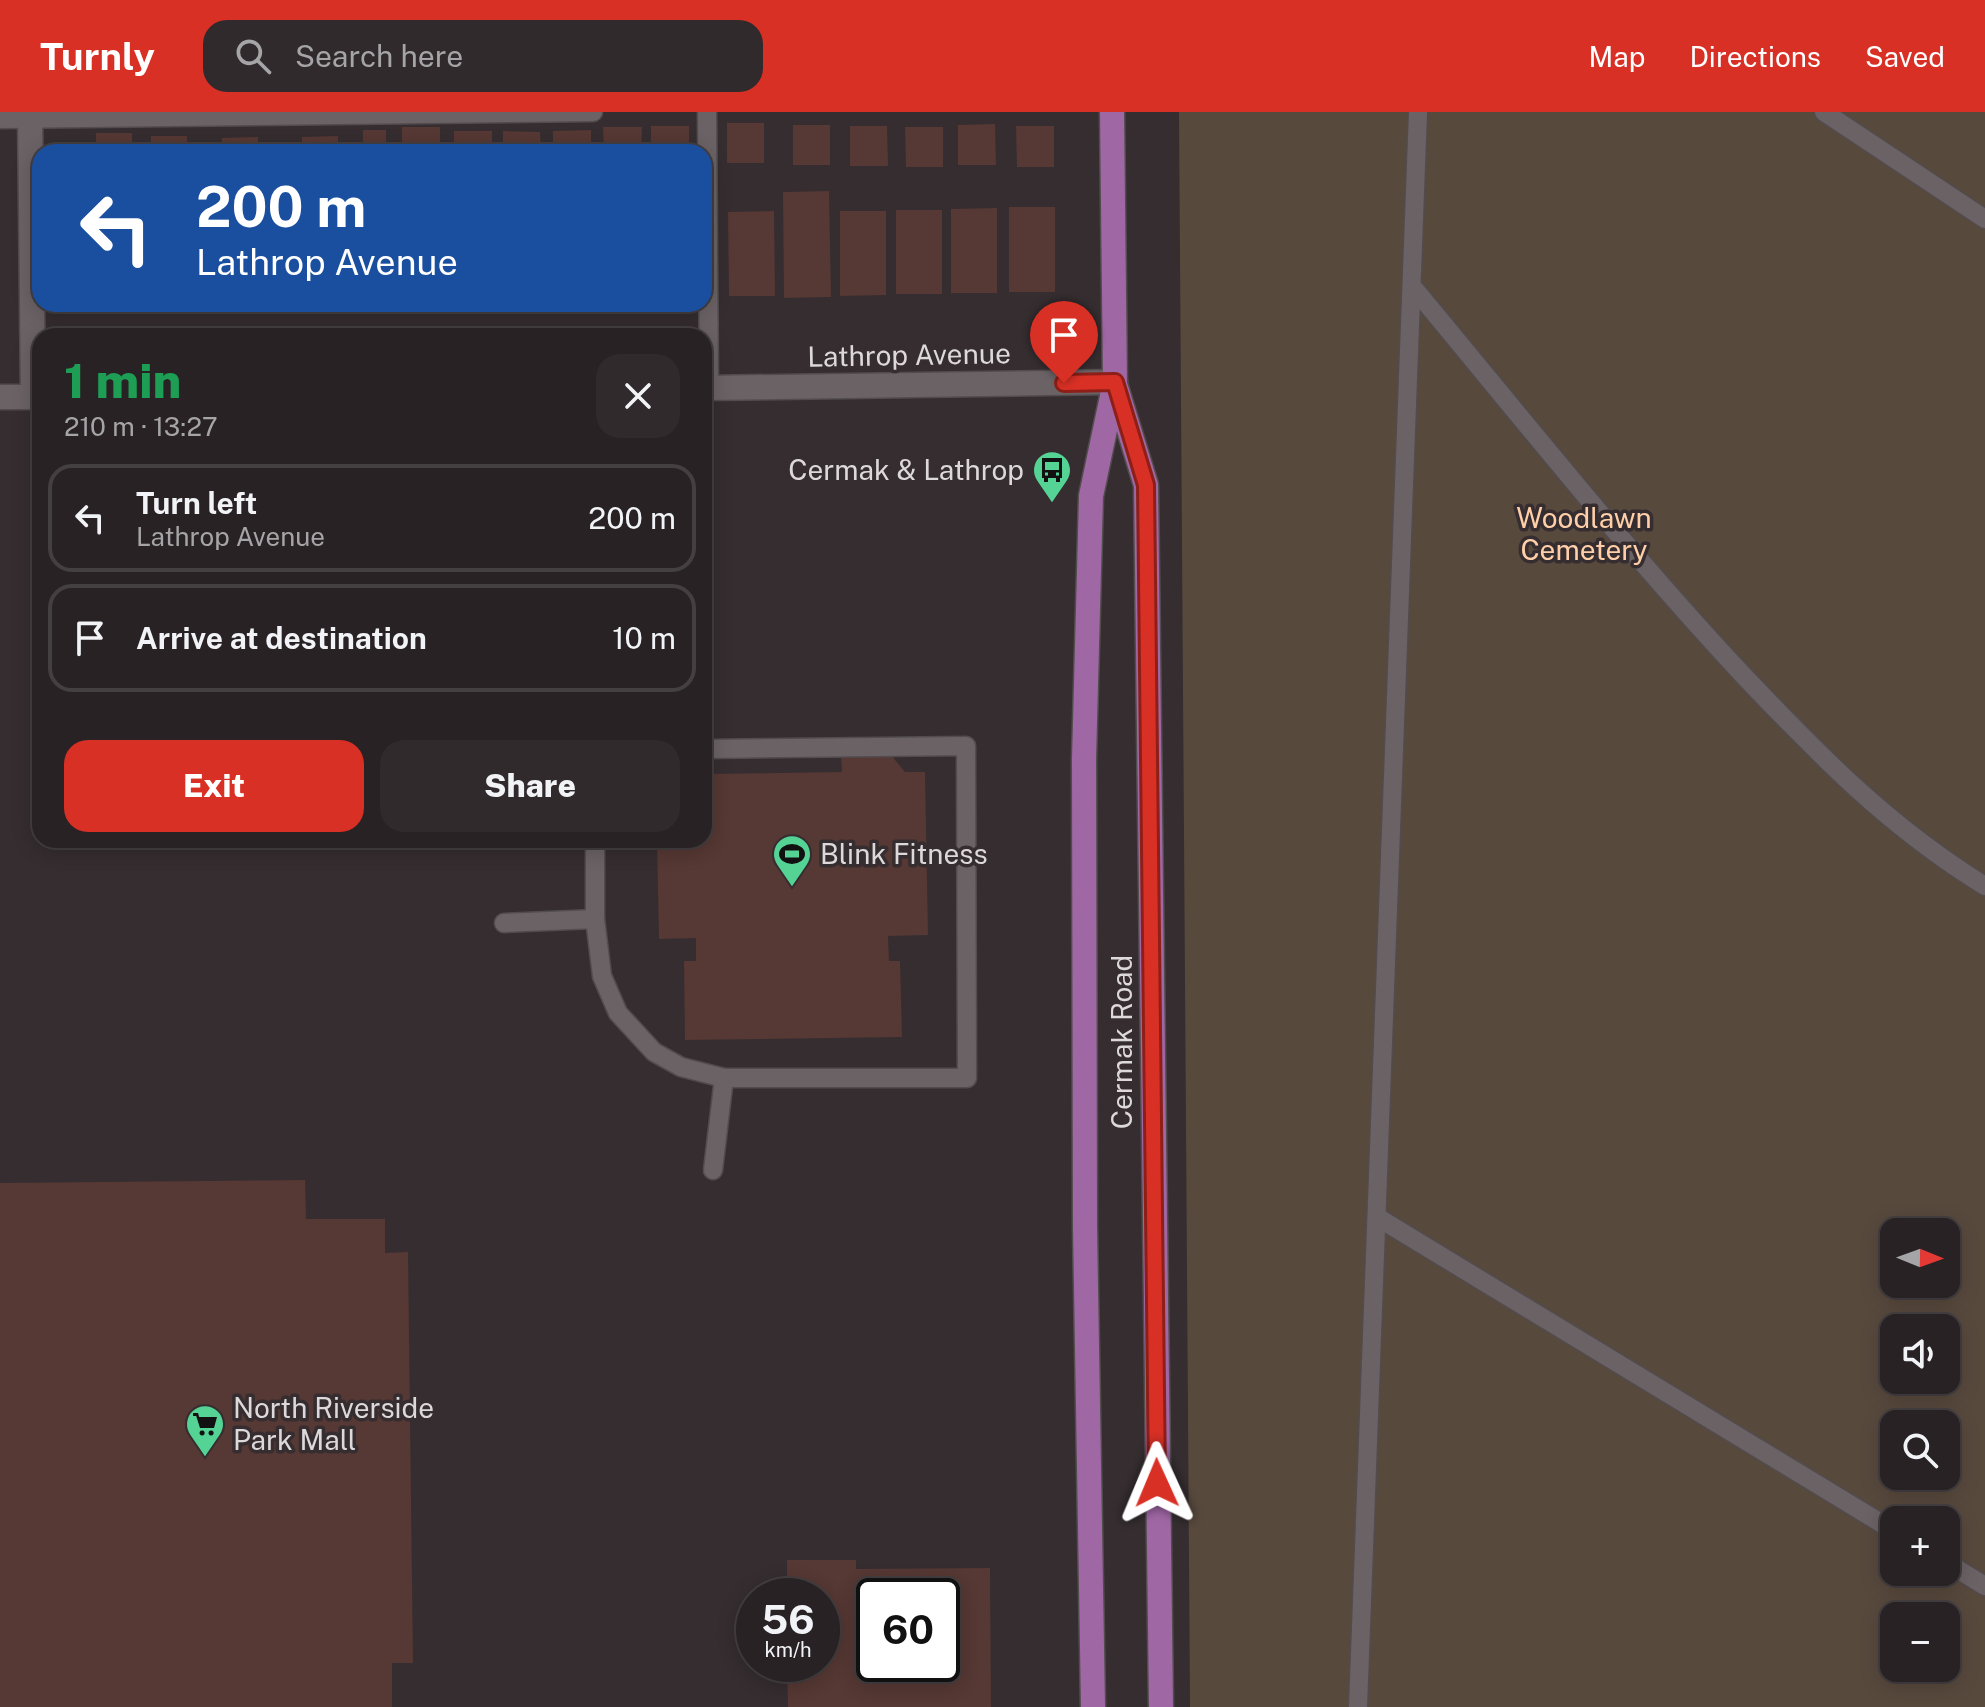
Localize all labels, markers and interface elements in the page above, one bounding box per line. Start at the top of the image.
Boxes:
search box [203,20,763,92]
text: Turnly [40,34,155,79]
icon: search [231,34,275,78]
text: Search here [295,38,463,74]
text: Map [1589,40,1645,73]
text: Directions [1689,40,1821,73]
text: Saved [1865,40,1945,73]
text: 200 m [196,174,366,240]
icon: left [64,176,168,280]
text: Lathrop Avenue [196,241,458,283]
pin [1030,301,1098,383]
icon: arrive [1042,313,1086,357]
street label: Lathrop Avenue [807,336,1011,373]
text: 1 min [64,352,181,409]
button: close [596,354,680,438]
text: 210 m · 13:27 [64,411,218,442]
bus stop icon: Cermak & Lathrop [1031,449,1073,504]
place label: Cermak & Lathrop [788,453,1024,486]
text: Turn left [136,485,257,521]
icon: left [68,496,112,540]
text: 200 m [588,500,676,536]
park label: Woodlawn Cemetery [1516,501,1652,566]
text: Lathrop Avenue [136,521,325,552]
icon: arrive [68,616,112,660]
text: Arrive at destination [136,620,427,656]
text: 10 m [612,620,676,656]
button: Exit [64,740,364,832]
button: Share [380,740,680,832]
sports icon: Blink Fitness [771,833,813,888]
place label: Blink Fitness [820,837,988,870]
street label: Cermak Road [1105,955,1138,1129]
north arrow [1880,1218,1960,1298]
map controls [1880,1218,1960,1682]
button: sound [1880,1314,1960,1394]
place label: North Riverside Park Mall [233,1391,434,1456]
supermarket icon: North Riverside Park Mall [184,1403,226,1458]
button: search [1880,1410,1960,1490]
position arrow [1115,1441,1199,1525]
button: + [1880,1506,1960,1586]
speed limit sign: 60 [856,1578,960,1682]
text: 56 [761,1596,815,1643]
button: − [1880,1602,1960,1682]
text: km/h [764,1638,812,1662]

